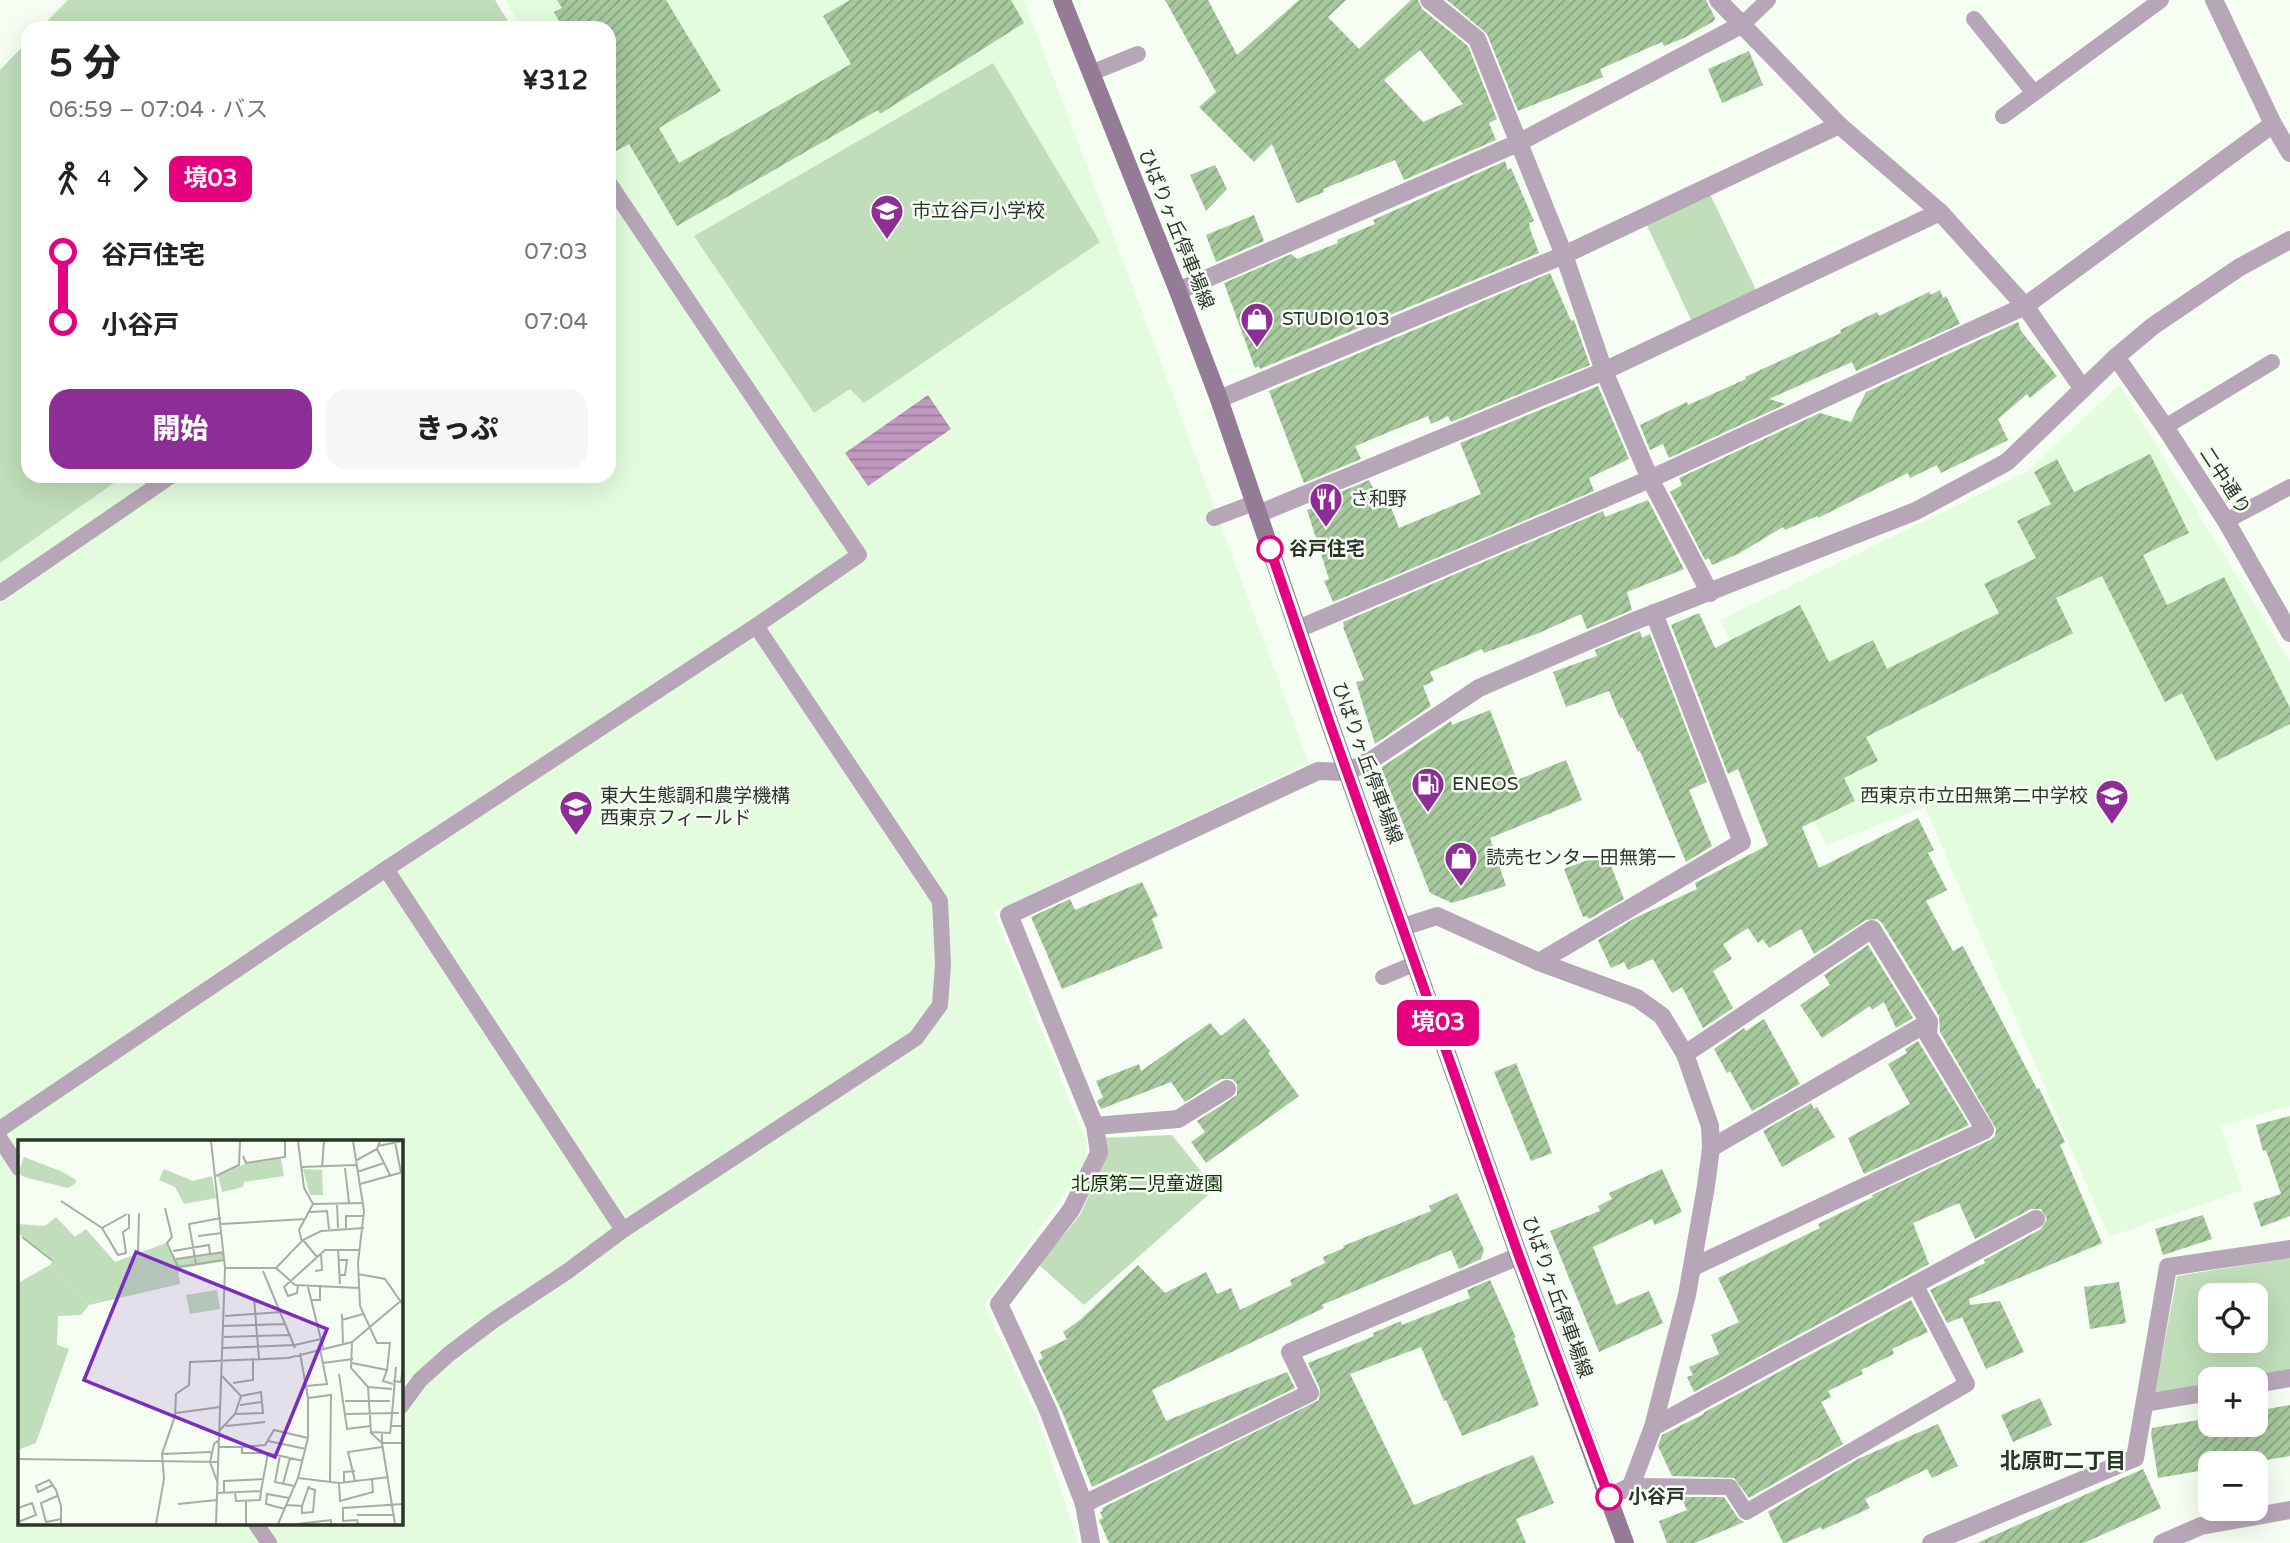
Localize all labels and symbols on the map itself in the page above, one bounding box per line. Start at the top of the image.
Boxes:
street label: ひばりヶ丘停車場線 [1134,146,1218,312]
school or university icon: 市立谷戸小学校 [868,192,906,241]
place label: 市立谷戸小学校 [912,200,1045,222]
shop icon: STUDIO103 [1238,300,1276,349]
place label: STUDIO103 [1282,308,1390,330]
street label: 二中通り [2195,443,2255,519]
restaurant icon: さ和野 [1307,480,1345,529]
place label: さ和野 [1350,488,1407,510]
marker: 谷戸住宅 [1257,536,1283,562]
place label: 谷戸住宅 [1289,538,1365,560]
street label: ひばりヶ丘停車場線 [1327,679,1407,847]
fuel station icon: ENEOS [1409,765,1447,814]
place label: ENEOS [1452,773,1519,795]
school or university icon: 西東京市立田無第二中学校 [2093,777,2131,826]
place label: 東大生態調和農学機構 西東京フィールド [600,785,790,829]
place label: 西東京市立田無第二中学校 [1860,785,2088,807]
school or university icon: 東大生態調和農学機構 西東京フィールド [557,788,595,837]
shop icon: 読売センター田無第一 [1442,839,1480,888]
place label: 読売センター田無第一 [1486,847,1676,869]
line badge: 境03 [1398,1000,1478,1046]
inset map [18,1140,402,1526]
park label: 北原第二児童遊園 [1071,1173,1223,1195]
street label: ひばりヶ丘停車場線 [1517,1213,1597,1381]
district label: 北原町二丁目 [2000,1449,2126,1474]
marker: 小谷戸 [1596,1484,1622,1510]
place label: 小谷戸 [1628,1486,1685,1508]

